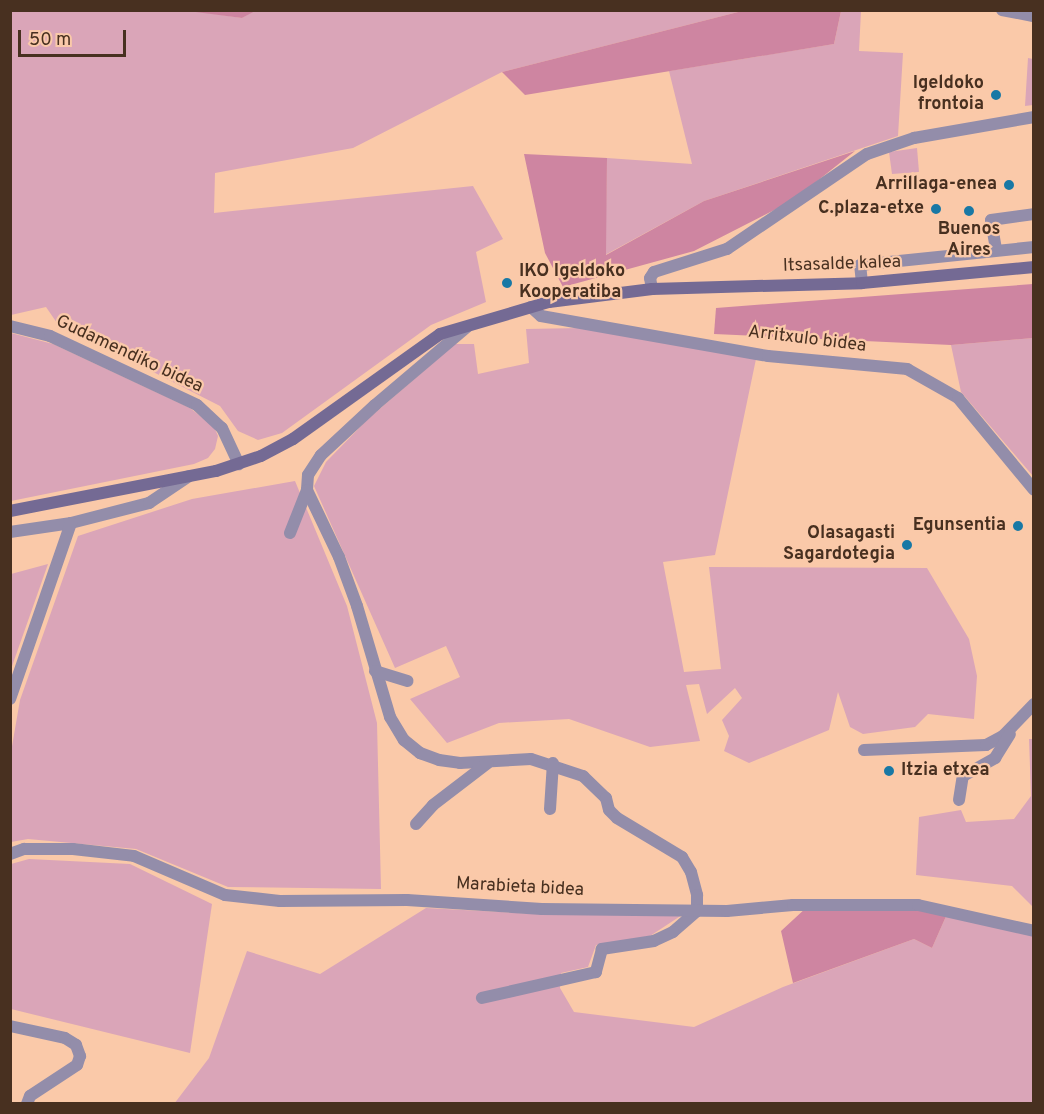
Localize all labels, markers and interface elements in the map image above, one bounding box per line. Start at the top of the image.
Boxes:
scale bar [21,18,129,56]
text: 50 m [29,29,71,52]
place label: Igeldoko frontoia [913,74,984,116]
marker: Igeldoko frontoia [989,88,1003,102]
place label: Arrillaga-enea [875,174,997,196]
marker: Arrillaga-enea [1002,178,1016,192]
place label: C.plaza-etxe [818,198,924,220]
marker: C.plaza-etxe [929,202,943,216]
marker: Buenos Aires [962,204,976,218]
place label: Buenos Aires [938,220,1000,262]
street label: Itsasalde kalea [783,252,901,278]
place label: IKO Igeldoko Kooperatiba [519,262,625,304]
marker: IKO Igeldoko Kooperatiba [500,276,514,290]
street label: Gudamendiko bidea [52,311,206,399]
street label: Arritxulo bidea [747,322,867,358]
place label: Egunsentia [913,515,1006,537]
marker: Egunsentia [1011,519,1025,533]
place label: Olasagasti Sagardotegia [783,524,895,566]
marker: Olasagasti Sagardotegia [900,538,914,552]
place label: Itzia etxea [901,760,990,782]
marker: Itzia etxea [882,764,896,778]
street label: Marabieta bidea [455,874,585,902]

